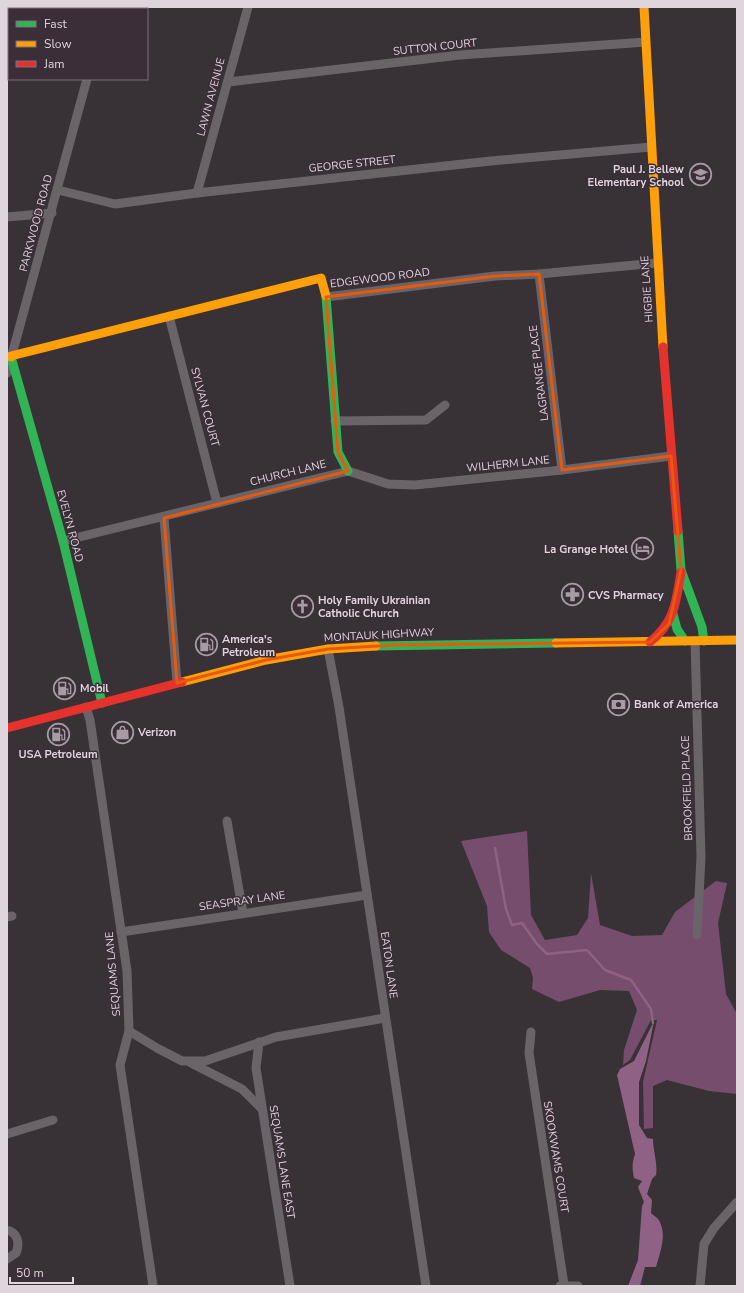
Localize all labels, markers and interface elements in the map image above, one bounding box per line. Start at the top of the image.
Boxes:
legend [8,8,148,80]
text: Fast [44,16,67,32]
street label: SUTTON COURT [392,35,478,59]
text: Slow [44,36,72,52]
text: Jam [43,56,65,72]
street label: LAWN AVENUE [193,56,229,138]
street label: GEORGE STREET [308,152,397,176]
place label: Paul J. Bellew Elementary School [588,162,685,190]
school or university icon: Paul J. Bellew Elementary School [687,162,713,188]
street label: PARKWOOD ROAD [16,173,56,273]
street label: HIGBIE LANE [637,255,657,323]
street label: EDGEWOOD ROAD [329,264,431,292]
street label: LAGRANGE PLACE [526,324,552,422]
street label: SYLVAN COURT [187,366,223,449]
street label: WILHERM LANE [466,452,550,476]
street label: CHURCH LANE [248,456,328,490]
street label: EVELYN ROAD [53,488,87,564]
hotel icon: La Grange Hotel [630,536,656,562]
place label: La Grange Hotel [544,542,628,557]
pharmacy icon: CVS Pharmacy [559,582,585,608]
place label: CVS Pharmacy [588,588,664,603]
church icon: Holy Family Ukrainian Catholic Church [289,593,315,619]
place label: Holy Family Ukrainian Catholic Church [318,593,430,621]
street label: MONTAUK HIGHWAY [324,625,435,645]
fuel station icon: America's Petroleum [194,632,220,658]
place label: America's Petroleum [222,632,275,660]
fuel station icon: Mobil [51,675,77,701]
place label: Mobil [80,681,109,696]
bank icon: Bank of America [606,691,632,717]
place label: Bank of America [634,697,718,712]
shop icon: Verizon [109,719,135,745]
fuel station icon: USA Petroleum [45,721,71,747]
place label: Verizon [137,725,176,740]
street label: BROOKFIELD PLACE [678,735,696,841]
place label: USA Petroleum [18,747,98,762]
street label: SEASPRAY LANE [198,888,286,914]
street label: SEQUAMS LANE [102,931,124,1017]
street label: EATON LANE [377,931,401,999]
street label: SKOOKWAMS COURT [540,1100,572,1214]
street label: SEQUAMS LANE EAST [266,1104,298,1220]
scale bar [10,1259,73,1285]
text: 50 m [16,1265,44,1281]

